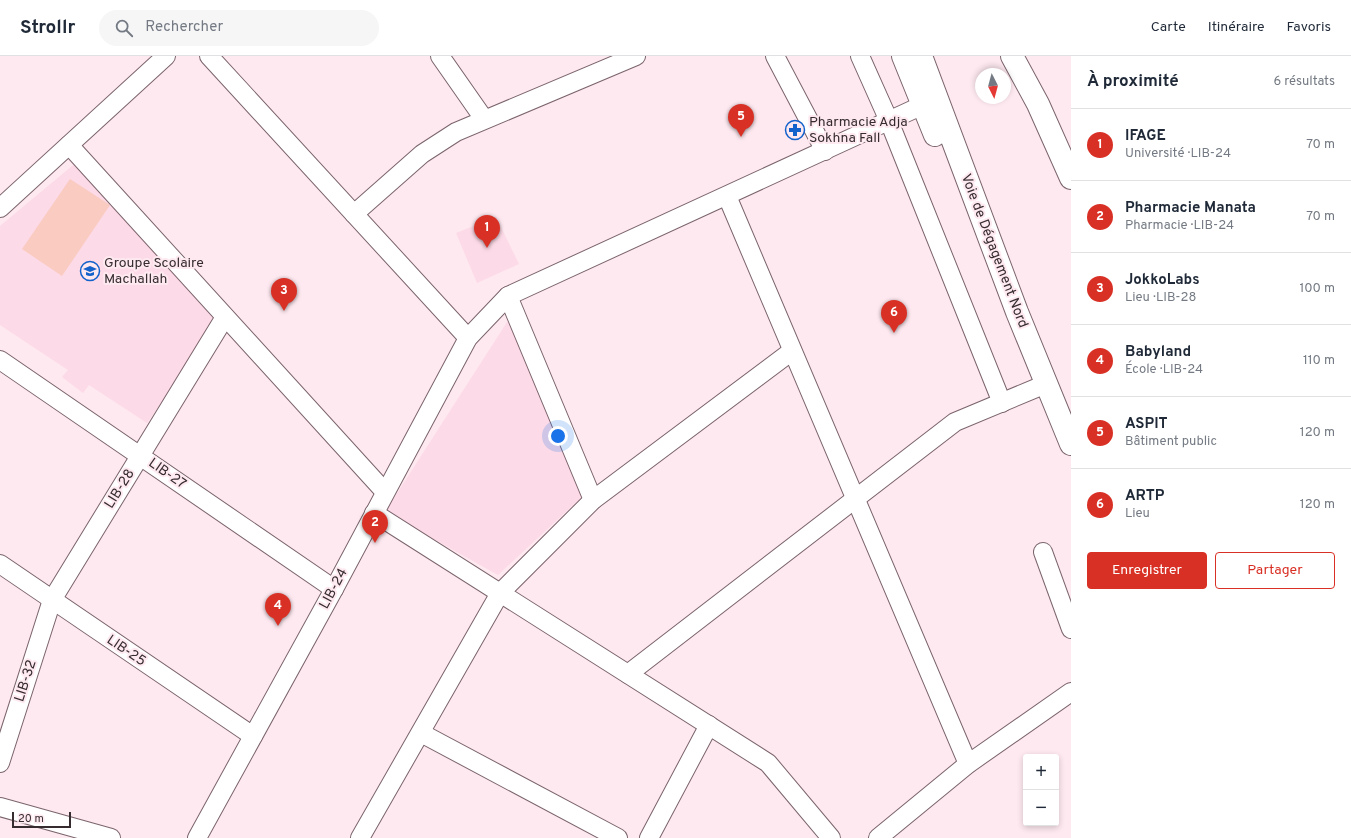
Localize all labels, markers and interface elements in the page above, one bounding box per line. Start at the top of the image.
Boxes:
search box [99,10,379,46]
text: Strollr [20,16,75,40]
icon: search [113,17,135,39]
text: Rechercher [145,18,223,37]
text: Carte [1151,19,1186,36]
text: Itinéraire [1208,19,1265,36]
text: Favoris [1287,19,1331,36]
north arrow [975,68,1011,104]
text: À proximité [1087,71,1179,93]
text: 6 résultats [1273,74,1335,90]
pin: 5 [728,104,754,137]
place label: Pharmacie Adja Sokhna Fall [809,114,908,147]
pharmacy icon: Pharmacie Adja Sokhna Fall [784,119,806,141]
text: IFAGE [1125,127,1166,146]
text: 1 [1097,137,1103,153]
text: 70 m [1306,137,1335,153]
text: Université · LIB-24 [1125,146,1231,162]
street label: Voie de Dégagement Nord [957,172,1031,330]
text: Pharmacie Manata [1125,199,1256,218]
text: 2 [1096,209,1104,225]
text: 70 m [1306,209,1335,225]
pin: 1 [474,215,500,248]
text: Pharmacie · LIB-24 [1125,218,1234,234]
place label: Groupe Scolaire Machallah [104,255,204,288]
school or university icon: Groupe Scolaire Machallah [79,260,101,282]
text: JokkoLabs [1125,271,1200,290]
pin: 3 [271,278,297,311]
text: 3 [1096,281,1104,297]
text: 100 m [1299,281,1335,297]
text: Lieu · LIB-28 [1125,290,1196,306]
pin: 6 [881,300,907,333]
text: Babyland [1125,343,1191,362]
text: 4 [1096,353,1104,369]
text: 110 m [1303,353,1335,369]
text: École · LIB-24 [1125,362,1203,378]
text: ASPIT [1125,415,1168,434]
text: 5 [1096,425,1104,441]
text: 120 m [1300,425,1335,441]
your location [548,426,568,446]
text: Bâtiment public [1125,434,1217,450]
street label: LIB-27 [145,455,189,493]
street label: LIB-28 [101,466,139,512]
text: ARTP [1125,487,1164,506]
text: 6 [1096,497,1104,513]
text: 120 m [1300,497,1335,513]
text: Lieu [1125,506,1150,522]
pin: 2 [362,510,388,543]
button: Enregistrer [1087,552,1207,589]
button: Partager [1215,552,1335,589]
street label: LIB-24 [316,566,352,612]
pin: 4 [265,593,291,626]
street label: LIB-25 [103,632,149,670]
street label: LIB-32 [11,658,41,704]
map controls [1023,754,1059,826]
button: + [1023,754,1059,790]
button: − [1023,790,1059,826]
scale bar [12,810,71,829]
text: 20 m [18,812,44,826]

